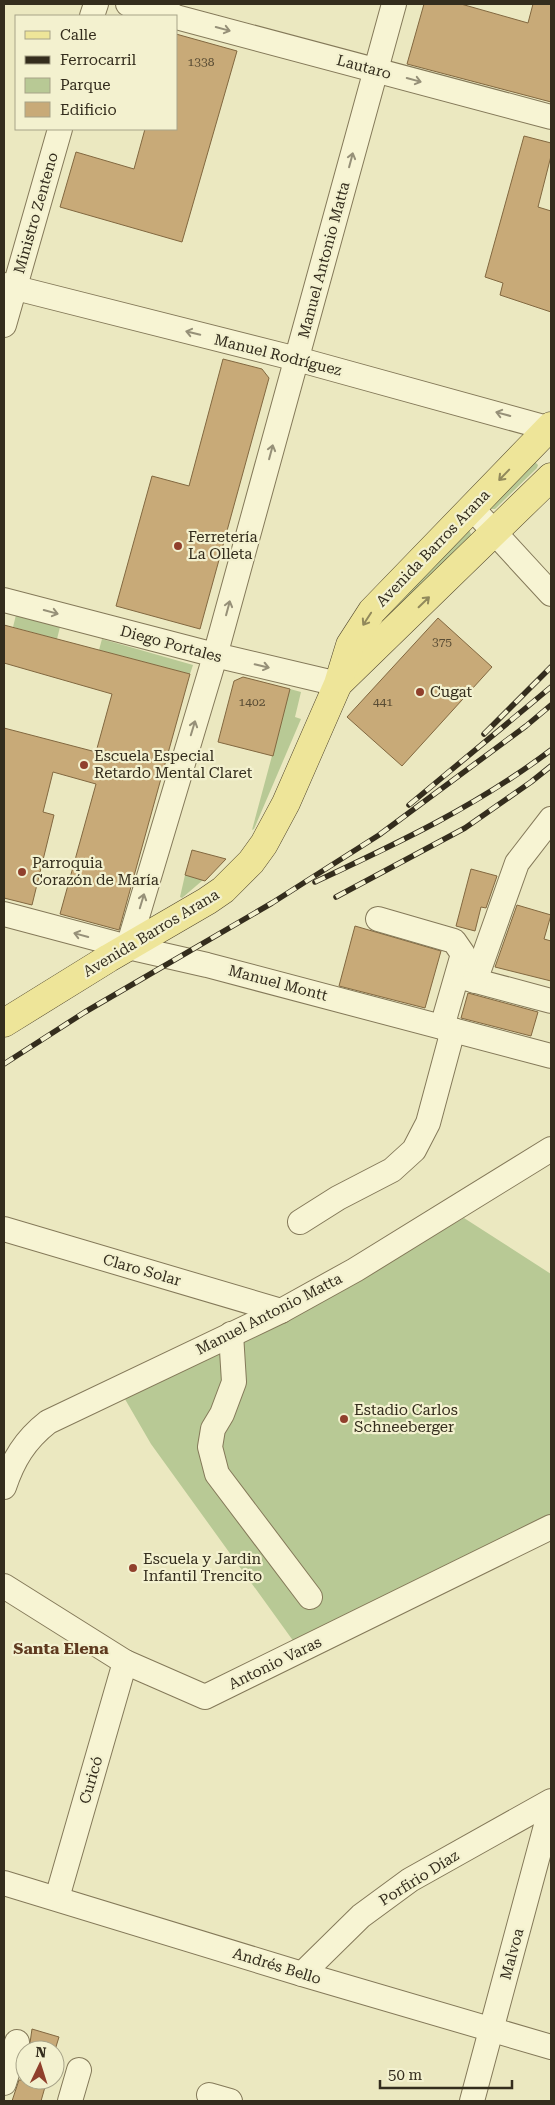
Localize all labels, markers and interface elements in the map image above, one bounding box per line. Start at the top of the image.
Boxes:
legend [15,15,178,130]
one-way arrow [215,25,231,35]
text: Calle [60,26,96,44]
text: Ferrocarril [60,51,137,69]
street label: Lautaro [335,51,393,83]
house number: 1338 [188,55,215,69]
text: Parque [60,76,111,94]
one-way arrow [406,76,422,86]
text: Edificio [60,101,117,119]
street label: Ministro Zenteno [10,150,62,276]
one-way arrow [347,153,357,169]
street label: Manuel Antonio Matta [294,180,354,340]
one-way arrow [186,328,202,337]
street label: Manuel Rodríguez [212,330,344,380]
one-way arrow [495,409,511,419]
one-way arrow [267,444,276,460]
one-way arrow [498,469,510,481]
street label: Avenida Barros Arana [373,486,493,610]
place label: Ferretería La Olleta [188,528,258,563]
marker: Ferretería La Olleta [172,540,184,552]
one-way arrow [417,596,430,608]
one-way arrow [223,601,233,617]
one-way arrow [42,608,58,618]
one-way arrow [361,612,371,626]
street label: Diego Portales [118,622,224,666]
house number: 375 [432,635,452,649]
one-way arrow [254,662,270,671]
place label: Cugat [430,683,472,701]
marker: Cugat [414,686,426,698]
house number: 1402 [239,695,266,709]
house number: 441 [373,695,393,709]
one-way arrow [189,721,199,737]
place label: Escuela Especial Retardo Mental Claret [94,747,253,782]
marker: Escuela Especial Retardo Mental Claret [78,759,90,771]
place label: Parroquia Corazón de María [32,854,159,889]
marker: Parroquia Corazón de María [16,866,28,878]
street label: Avenida Barros Arana [80,885,222,981]
one-way arrow [137,893,147,909]
one-way arrow [73,929,89,939]
street label: Manuel Montt [226,961,330,1005]
street label: Claro Solar [101,1250,183,1290]
street label: Manuel Antonio Matta [193,1269,345,1359]
place label: Estadio Carlos Schneeberger [354,1401,458,1436]
marker: Estadio Carlos Schneeberger [338,1413,350,1425]
place label: Escuela y Jardin Infantil Trencito [143,1550,262,1585]
marker: Escuela y Jardin Infantil Trencito [127,1562,139,1574]
street label: Antonio Varas [226,1633,324,1693]
district label: Santa Elena [13,1639,109,1658]
street label: Curicó [76,1754,106,1806]
street label: Porfirio Díaz [376,1846,462,1910]
street label: Malvoa [497,1926,527,1982]
street label: Andrés Bello [231,1944,323,1988]
north arrow [15,2040,65,2090]
text: N [35,2044,47,2060]
scale bar [380,2058,512,2090]
text: 50 m [388,2066,423,2084]

